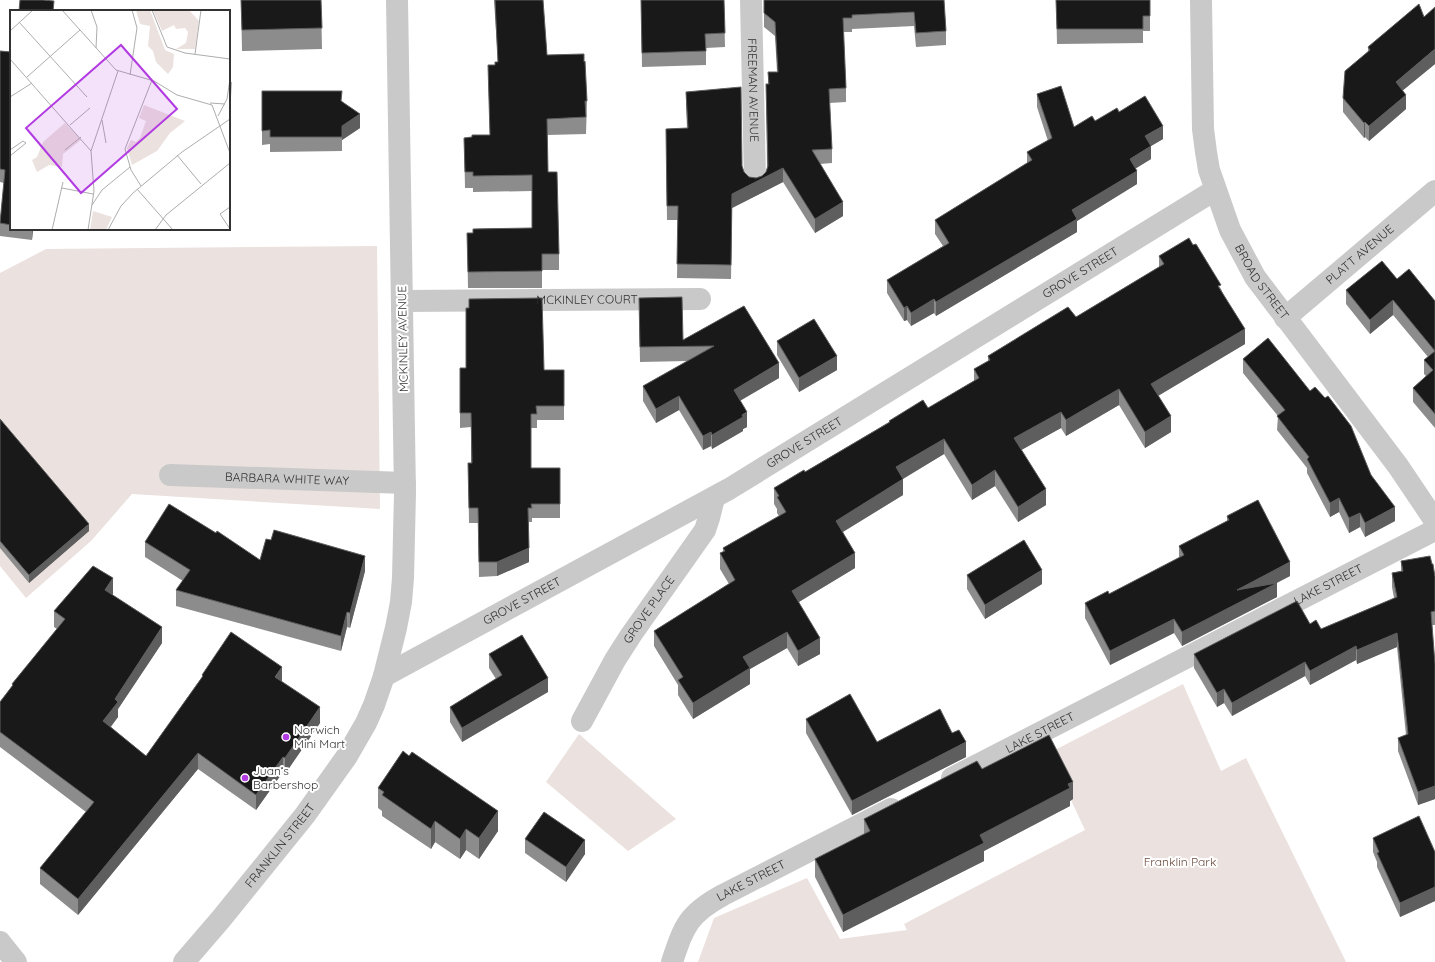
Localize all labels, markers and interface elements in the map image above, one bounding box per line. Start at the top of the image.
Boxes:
inset map [10,10,230,230]
street label: FREEMAN AVENUE [745,38,762,142]
street label: PLATT AVENUE [1322,221,1397,287]
street label: BROAD STREET [1232,241,1292,322]
street label: GROVE STREET [1039,243,1121,301]
street label: MCKINLEY AVENUE [394,286,411,392]
street label: MCKINLEY COURT [536,291,638,307]
street label: GROVE STREET [763,413,845,471]
street label: BARBARA WHITE WAY [225,469,350,488]
street label: LAKE STREET [1291,560,1365,608]
street label: GROVE PLACE [620,573,678,646]
street label: GROVE STREET [480,574,563,628]
street label: LAKE STREET [1003,708,1077,756]
place label: Norwich Mini Mart [294,722,345,751]
marker: Norwich Mini Mart [281,732,291,742]
place label: Juan’s Barbershop [253,763,318,792]
marker: Juan’s Barbershop [240,773,250,783]
street label: FRANKLIN STREET [241,800,318,890]
park label: Franklin Park [1144,854,1216,869]
street label: LAKE STREET [714,856,788,904]

